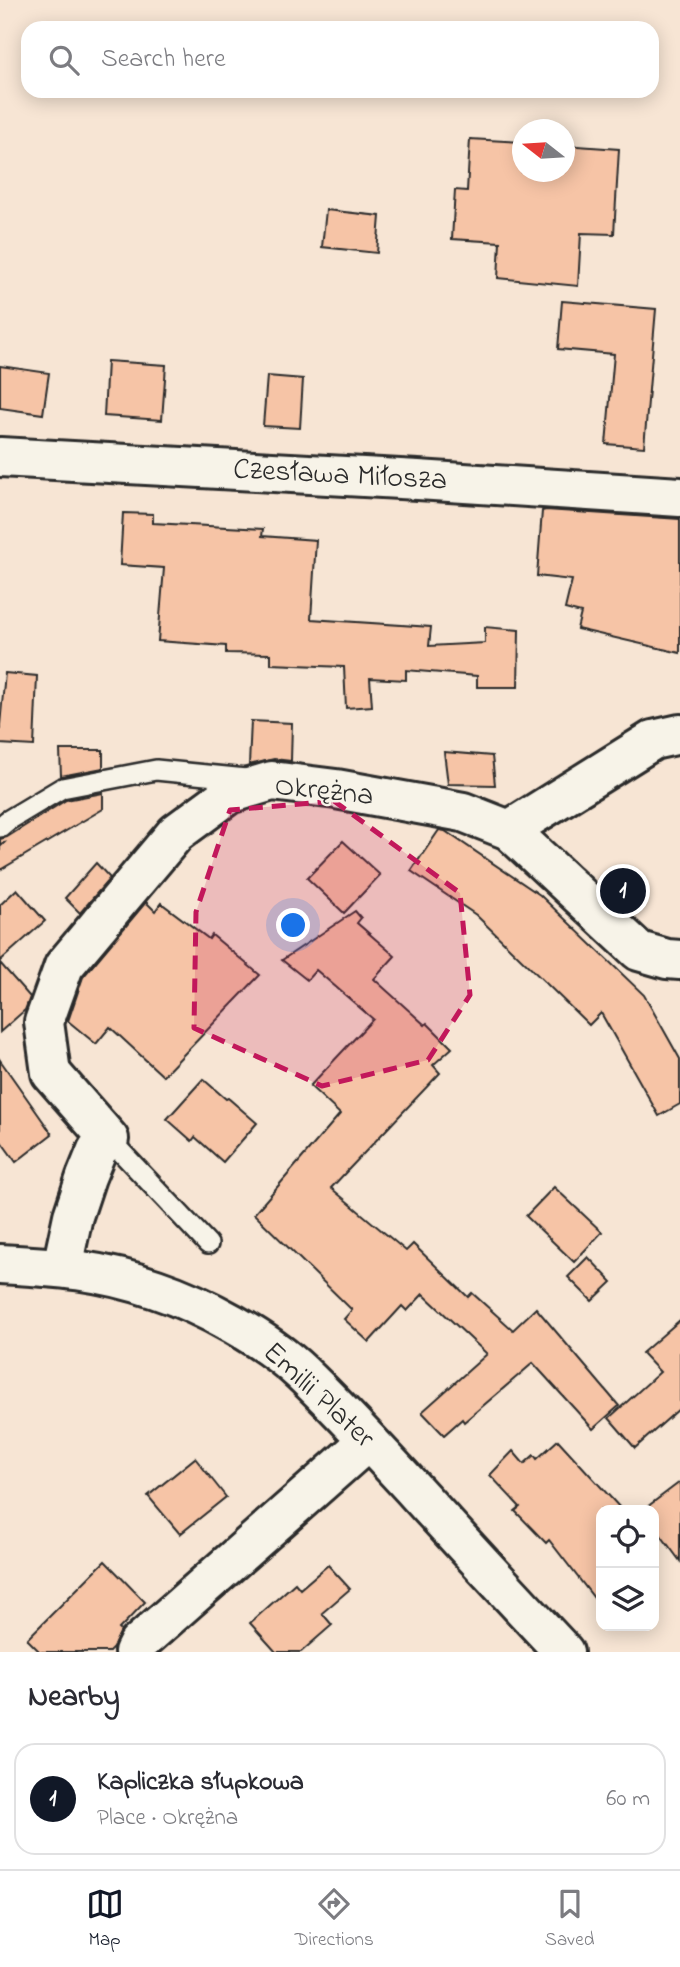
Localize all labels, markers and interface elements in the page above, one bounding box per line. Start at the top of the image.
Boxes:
search box [21,21,659,98]
icon: search [45,41,83,79]
text: Search here [101,41,226,79]
north arrow [512,119,575,182]
street label: Czesława Miłosza [232,448,448,504]
street label: Okrężna [272,765,376,819]
pin: 1 [600,865,646,917]
your location [276,908,310,942]
street label: Emilii Plater [252,1332,385,1460]
map controls [596,1505,659,1631]
button: locate [596,1505,659,1568]
button: layers [596,1568,659,1631]
text: Nearby [28,1676,120,1720]
text: Kapliczka słupkowa [97,1764,304,1802]
text: 1 [49,1783,57,1816]
text: 60 m [606,1783,650,1816]
text: Place · Okrężna [97,1802,238,1835]
tab: Map [86,1885,124,1954]
tab: Directions [295,1885,374,1954]
tab: Saved [545,1885,594,1954]

